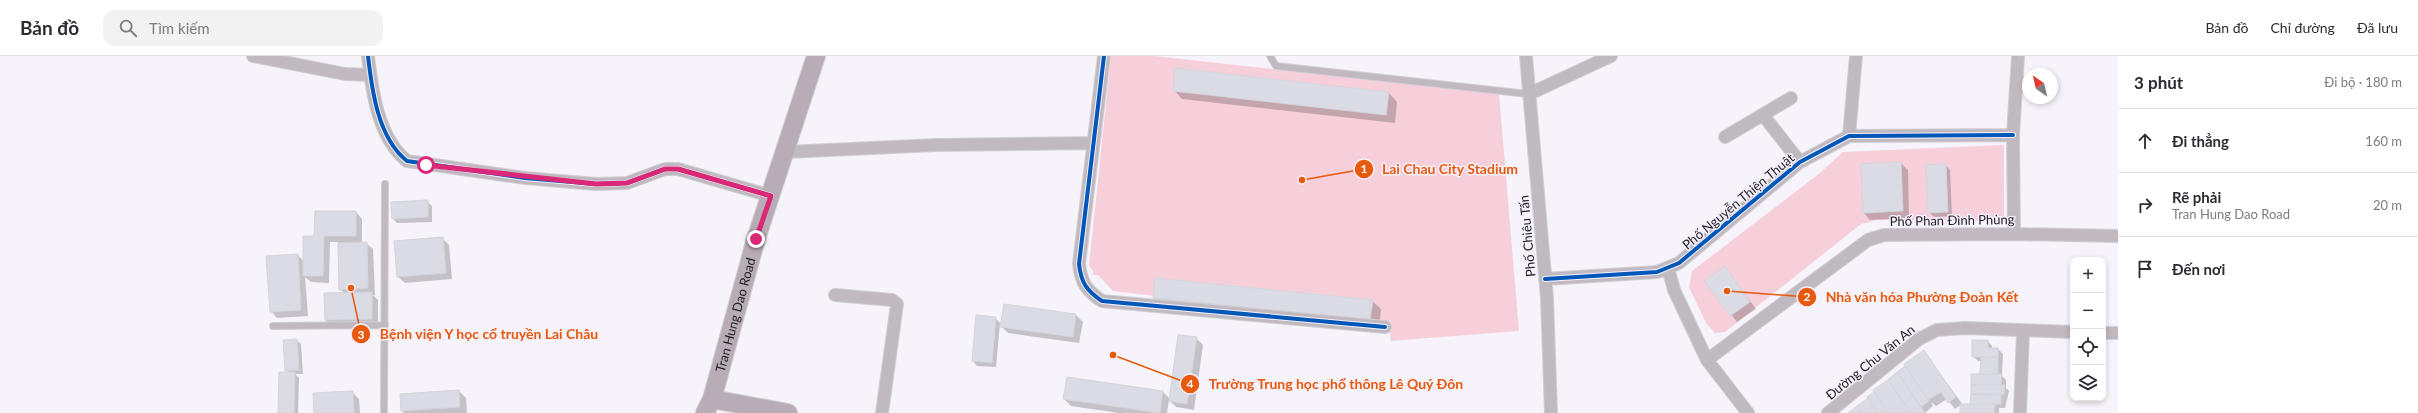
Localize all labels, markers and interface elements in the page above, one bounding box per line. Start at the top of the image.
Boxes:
search box [103,10,383,46]
text: Bản đồ [20,16,79,39]
icon: search [117,17,139,39]
text: Tìm kiếm [149,19,210,37]
text: Bản đồ [2205,19,2248,36]
text: Chỉ đường [2270,19,2335,36]
text: Đã lưu [2357,19,2398,36]
north arrow [2022,68,2058,104]
text: 3 phút [2134,72,2183,93]
text: Đi bộ · 180 m [2324,74,2402,90]
icon: ahead [2134,130,2156,152]
text: Đi thẳng [2172,132,2229,150]
text: 160 m [2365,133,2402,149]
street label: Phố Nguyễn Thiện Thuật [1679,149,1797,252]
route start [417,156,435,174]
callout: Lai Chau City Stadium [1354,156,1527,182]
text: Lai Chau City Stadium [1382,160,1518,177]
text: 1 [1361,161,1368,176]
text: Rẽ phải [2172,188,2221,206]
street label: Phố Chiêu Tấn [1515,194,1539,278]
icon: right [2134,194,2156,216]
text: 20 m [2373,197,2402,213]
text: Tran Hung Dao Road [2172,206,2290,222]
street label: Phố Phan Đình Phùng [1889,211,2015,229]
route end [747,230,765,248]
street label: Tran Hung Dao Road [712,256,759,374]
map controls [2070,257,2106,401]
button: + [2070,257,2106,293]
icon: arrive [2134,258,2156,280]
text: Đến nơi [2172,260,2225,278]
callout: Nhà văn hóa Phường Đoàn Kết [1797,284,2026,310]
text: Nhà văn hóa Phường Đoàn Kết [1826,288,2019,305]
text: 2 [1804,289,1811,304]
button: − [2070,293,2106,329]
callout: Bệnh viện Y học cổ truyền Lai Châu [351,321,607,347]
street label: Đường Chu Văn An [1822,321,1918,403]
text: Bệnh viện Y học cổ truyền Lai Châu [380,325,598,342]
text: 3 [358,327,365,342]
button: locate [2070,329,2106,365]
button: layers [2070,365,2106,401]
callout: Trường Trung học phổ thông Lê Quý Đôn [1180,371,1471,397]
text: Trường Trung học phổ thông Lê Quý Đôn [1209,375,1463,392]
text: 4 [1187,376,1194,391]

